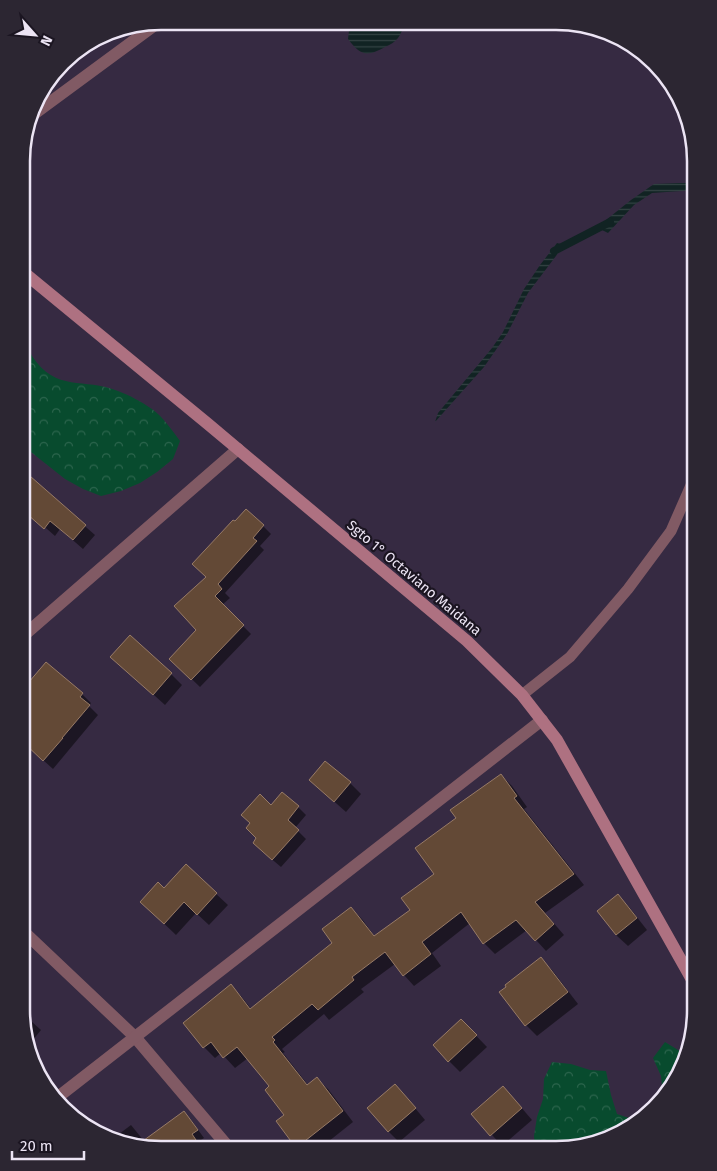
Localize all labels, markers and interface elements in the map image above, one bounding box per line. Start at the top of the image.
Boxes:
north arrow [10,10,60,60]
text: N [36,33,56,49]
street label: Sgto 1° Octaviano Maidana [343,517,485,639]
scale bar [12,1128,85,1160]
text: 20 m [20,1137,53,1155]

